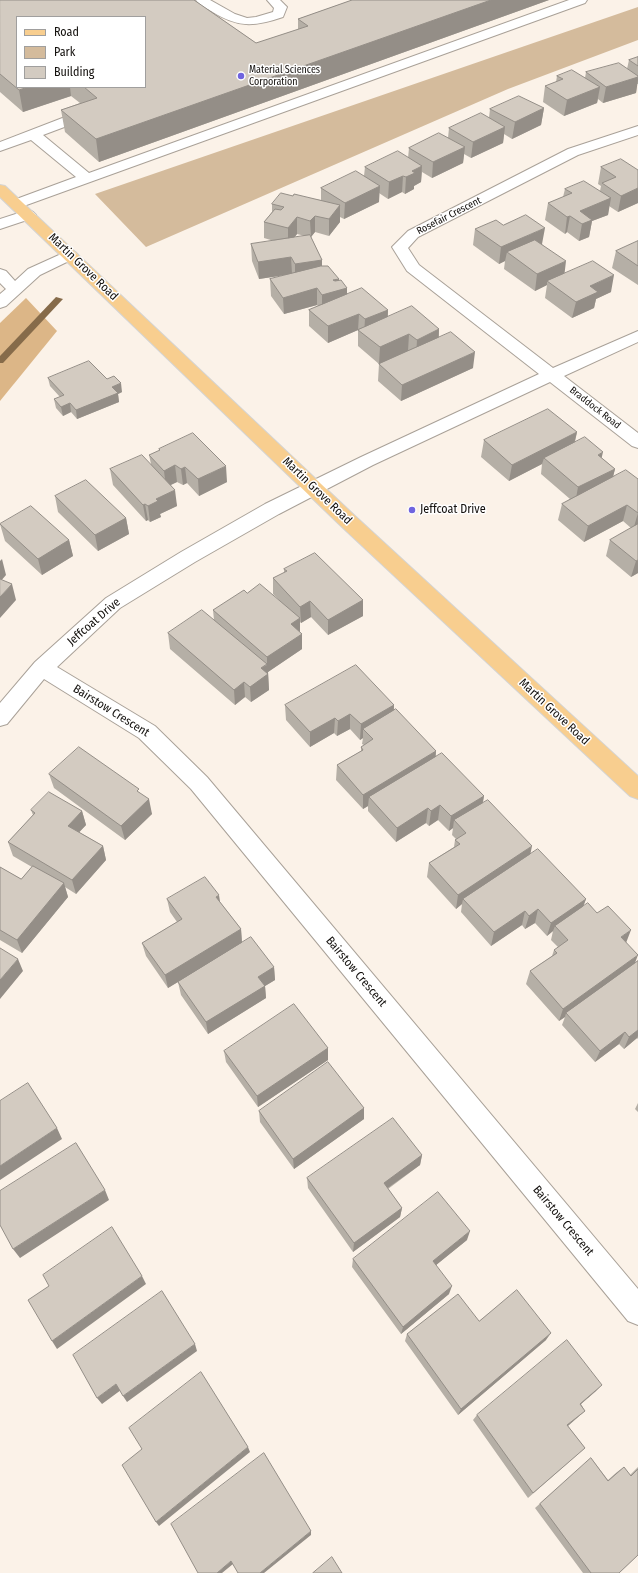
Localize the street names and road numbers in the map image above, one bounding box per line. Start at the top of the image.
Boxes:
street label: Rosefair Crescent [415,195,483,237]
street label: Martin Grove Road [45,230,121,304]
street label: Braddock Road [567,384,623,432]
street label: Martin Grove Road [279,454,355,528]
street label: Jeffcoat Drive [65,595,123,649]
street label: Martin Grove Road [516,676,592,748]
street label: Bairstow Crescent [70,682,152,740]
street label: Bairstow Crescent [322,934,390,1010]
street label: Bairstow Crescent [529,1183,597,1259]

